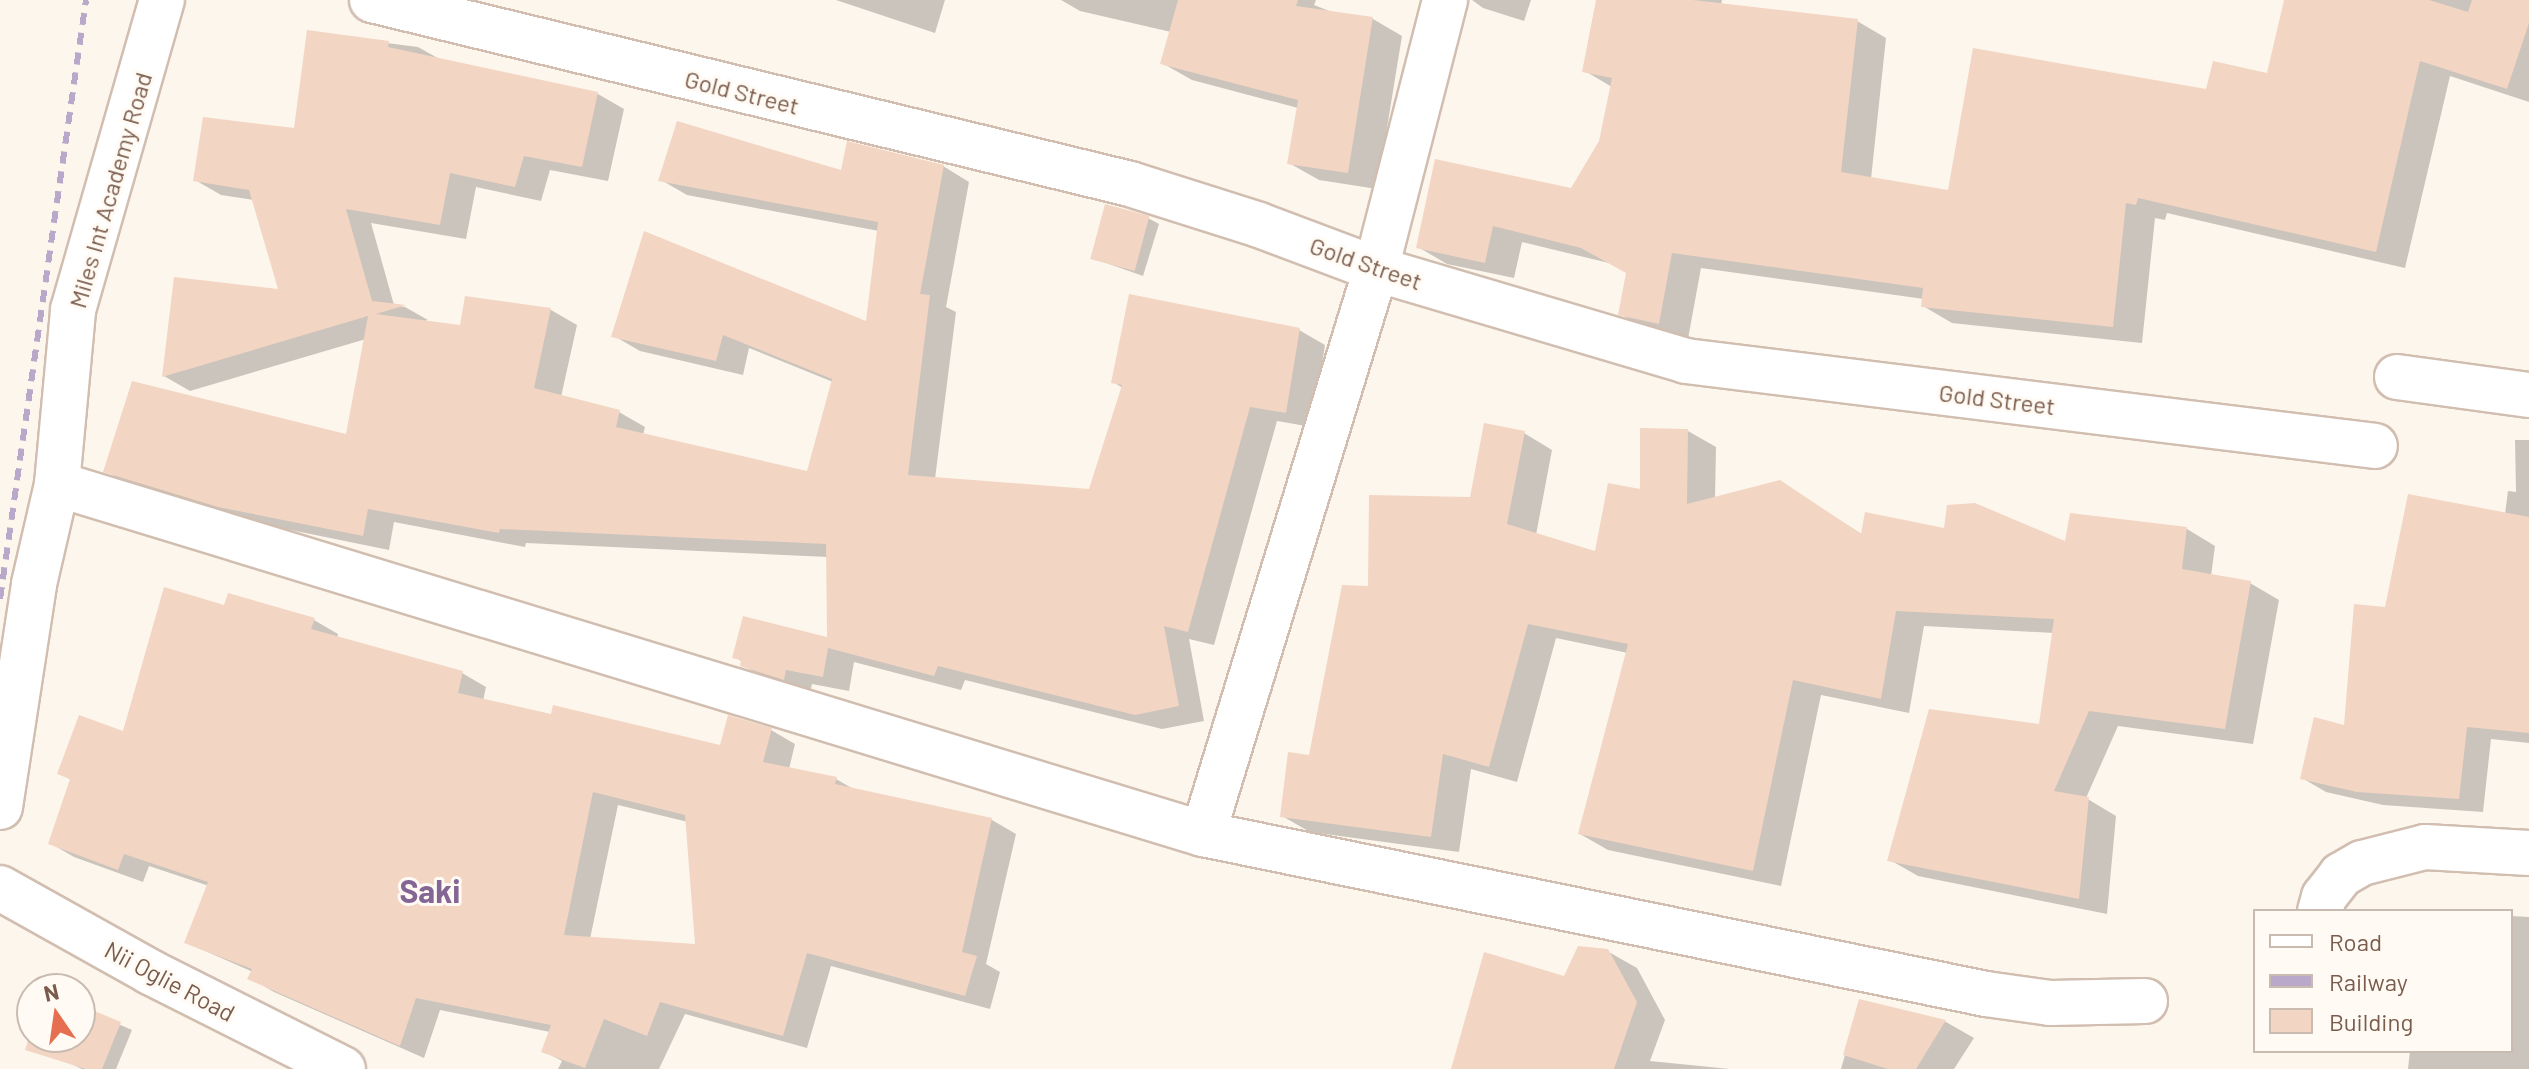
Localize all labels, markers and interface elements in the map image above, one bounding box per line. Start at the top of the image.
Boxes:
street label: Gold Street [682,64,802,120]
street label: Miles Int Academy Road [63,69,157,311]
street label: Gold Street [1306,230,1426,296]
street label: Gold Street [1937,378,2057,420]
district label: Saki [400,871,460,909]
legend [2253,909,2513,1053]
text: Road [2329,927,2382,956]
street label: Nii Oglie Road [100,935,240,1027]
text: Railway [2329,967,2408,996]
north arrow [16,973,96,1053]
text: N [41,977,61,1006]
text: Building [2329,1007,2413,1036]

